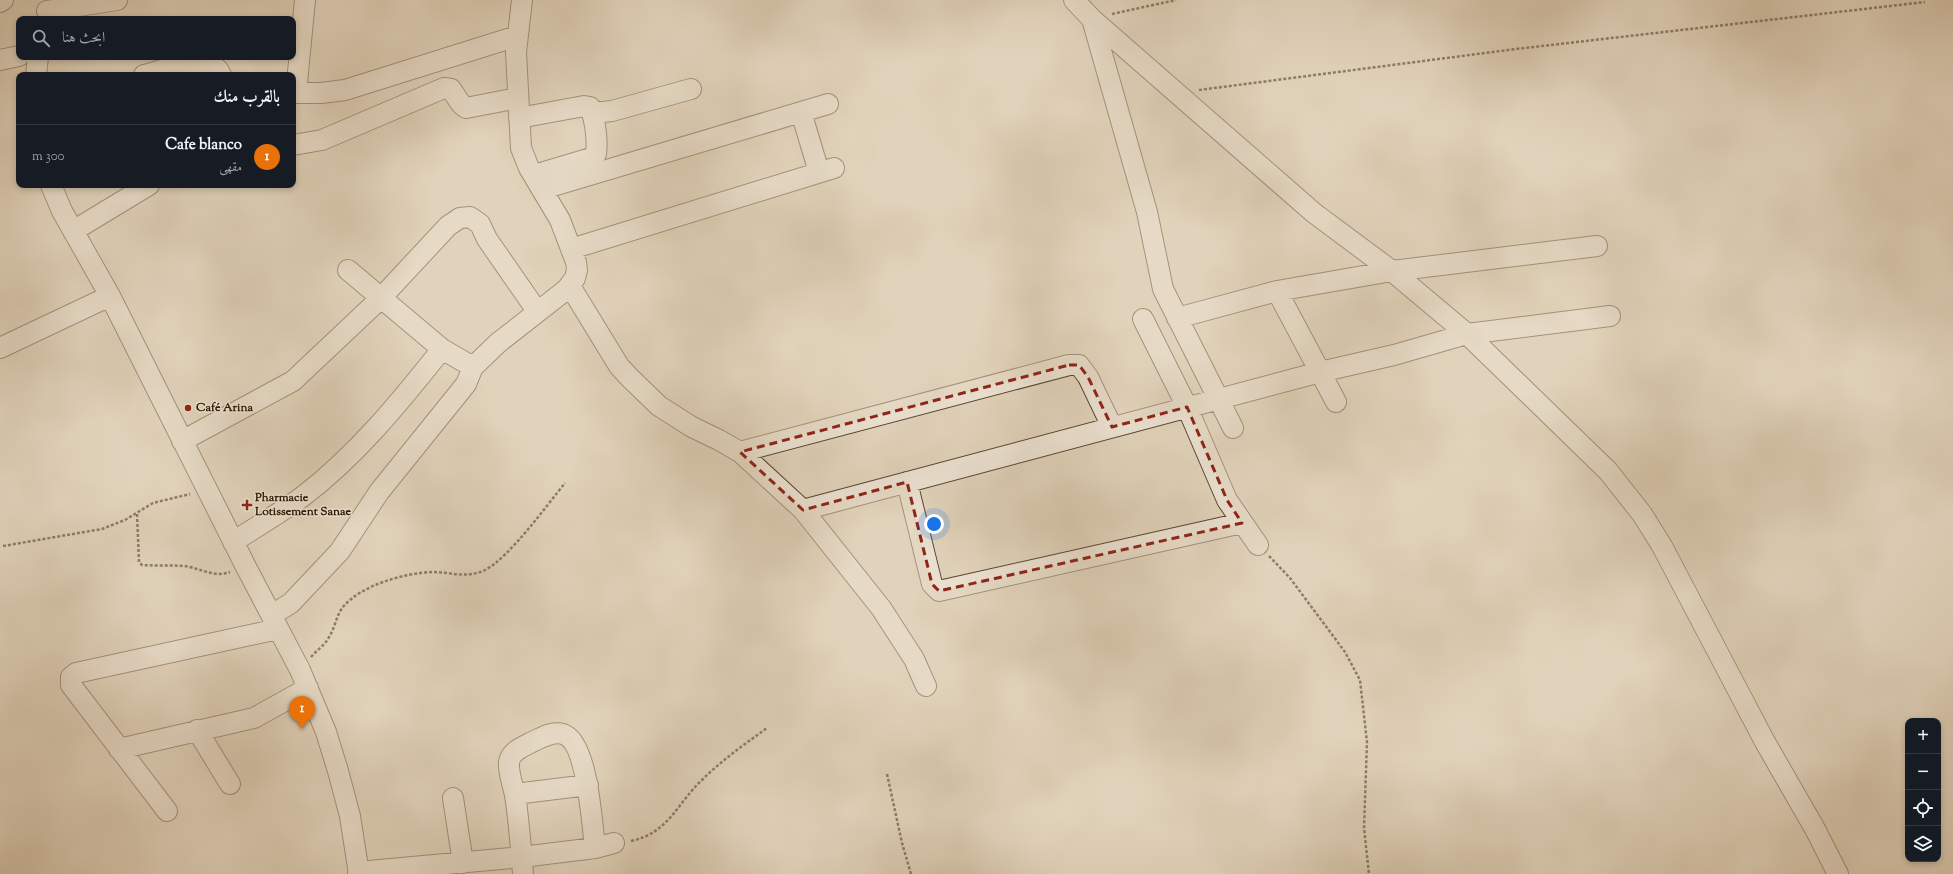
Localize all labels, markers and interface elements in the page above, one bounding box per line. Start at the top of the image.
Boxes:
search box [16,16,296,60]
icon: search [30,27,52,49]
text: ابحث هنا [62,28,105,49]
text: بالقرب منك [214,86,280,110]
text: Cafe blanco [165,135,242,156]
text: 300 m [32,148,64,166]
text: 1 [265,148,269,166]
text: مقهى [219,159,242,177]
place label: Café Arina [196,399,254,417]
marker: Café Arina [183,403,193,413]
place label: Pharmacie Lotissement Sanae [254,489,351,521]
marker: Pharmacie Lotissement Sanae [242,500,252,510]
your location [924,514,944,534]
pin: 1 [289,696,315,729]
map controls [1905,718,1941,862]
button: + [1905,718,1941,754]
button: − [1905,754,1941,790]
button: locate [1905,790,1941,826]
button: layers [1905,826,1941,862]

